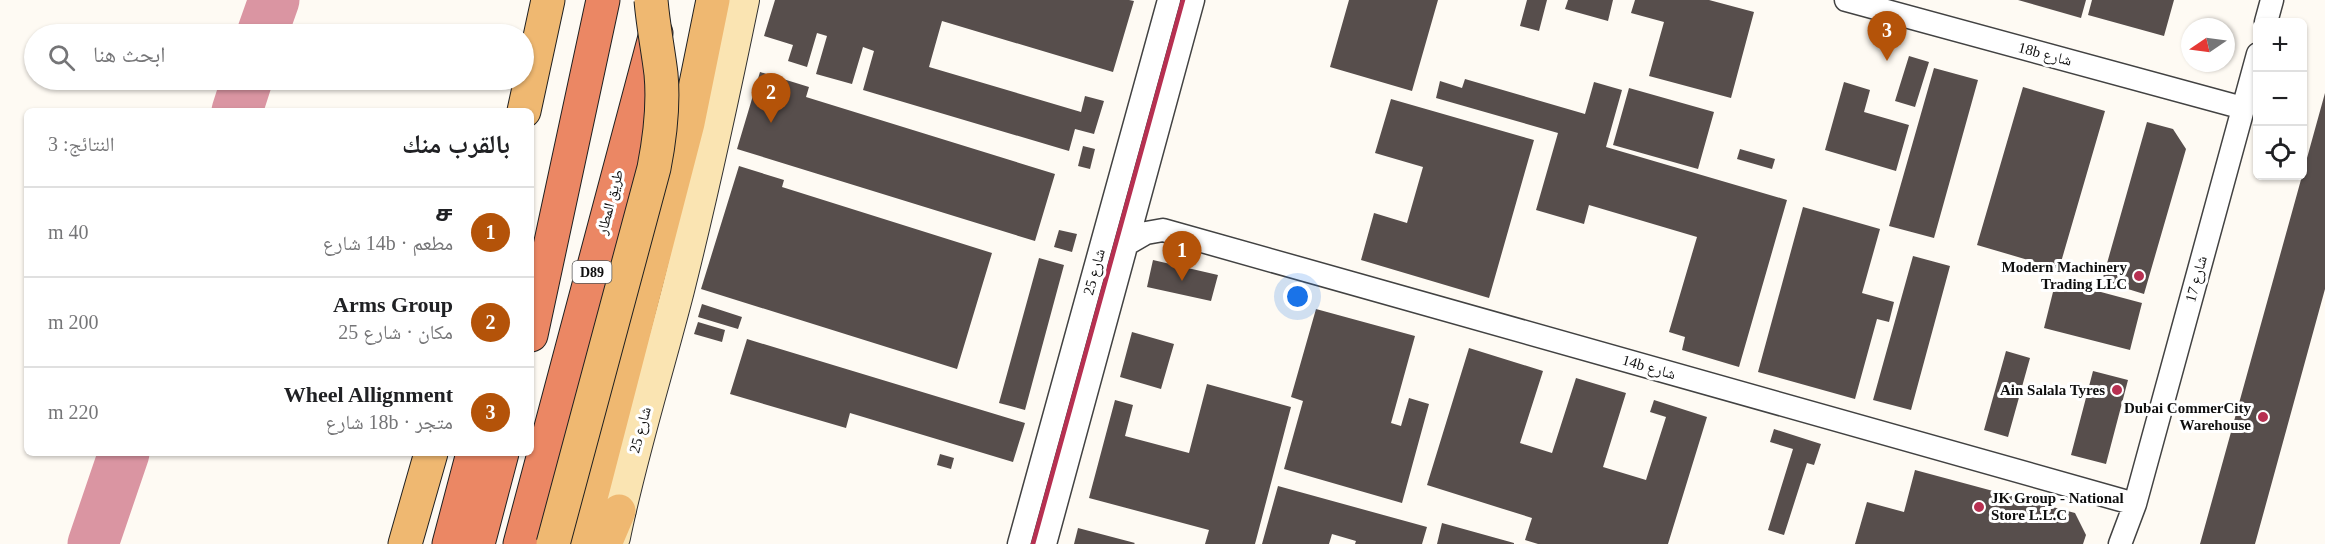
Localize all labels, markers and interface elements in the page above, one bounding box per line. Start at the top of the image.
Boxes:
pin: 3 [1868,11,1906,61]
north arrow [2181,18,2235,72]
map controls [2253,18,2307,180]
button: + [2253,18,2307,72]
search box [24,24,534,90]
street label: 18b شارع [2016,39,2074,71]
icon: search [45,41,78,74]
text: ابحث هنا [93,42,166,67]
button: − [2253,72,2307,126]
pin: 2 [752,74,790,123]
button: locate [2253,126,2307,180]
text: بالقرب منك [402,130,510,159]
text: النتائج: 3 [48,133,114,155]
street label: طريق المطار [593,168,628,238]
text: ச [435,201,453,226]
text: 40 m [48,221,89,243]
text: 1 [486,221,496,243]
text: مطعم · 14b شارع [323,232,453,254]
pin: 1 [1162,232,1202,281]
street label: شارع 25 [1080,247,1110,297]
street label: شارع 17 [2182,254,2212,304]
place label: Modern Machinery Trading LLC [2002,259,2128,292]
road number: D89 [572,261,612,283]
marker: Modern Machinery Trading LLC [2132,269,2146,283]
your location [1283,282,1312,311]
text: Arms Group [333,292,453,317]
text: 200 m [48,311,99,333]
text: 2 [486,311,496,333]
text: مكان · شارع 25 [338,321,453,343]
street label: 14b شارع [1620,352,1678,384]
text: Wheel Allignment [284,382,453,407]
place label: Ain Salala Tyres [2000,382,2105,398]
marker: Ain Salala Tyres [2110,383,2124,397]
place label: Dubai CommerCity Warehouse [2124,400,2251,433]
text: 220 m [48,401,99,423]
text: 3 [486,401,496,423]
street label: شارع 25 [626,405,656,455]
marker: Dubai CommerCity Warehouse [2256,410,2270,424]
text: متجر · 18b شارع [326,411,453,433]
place label: JK Group - National Store L.L.C [1991,490,2124,523]
marker: JK Group - National Store L.L.C [1972,500,1986,514]

